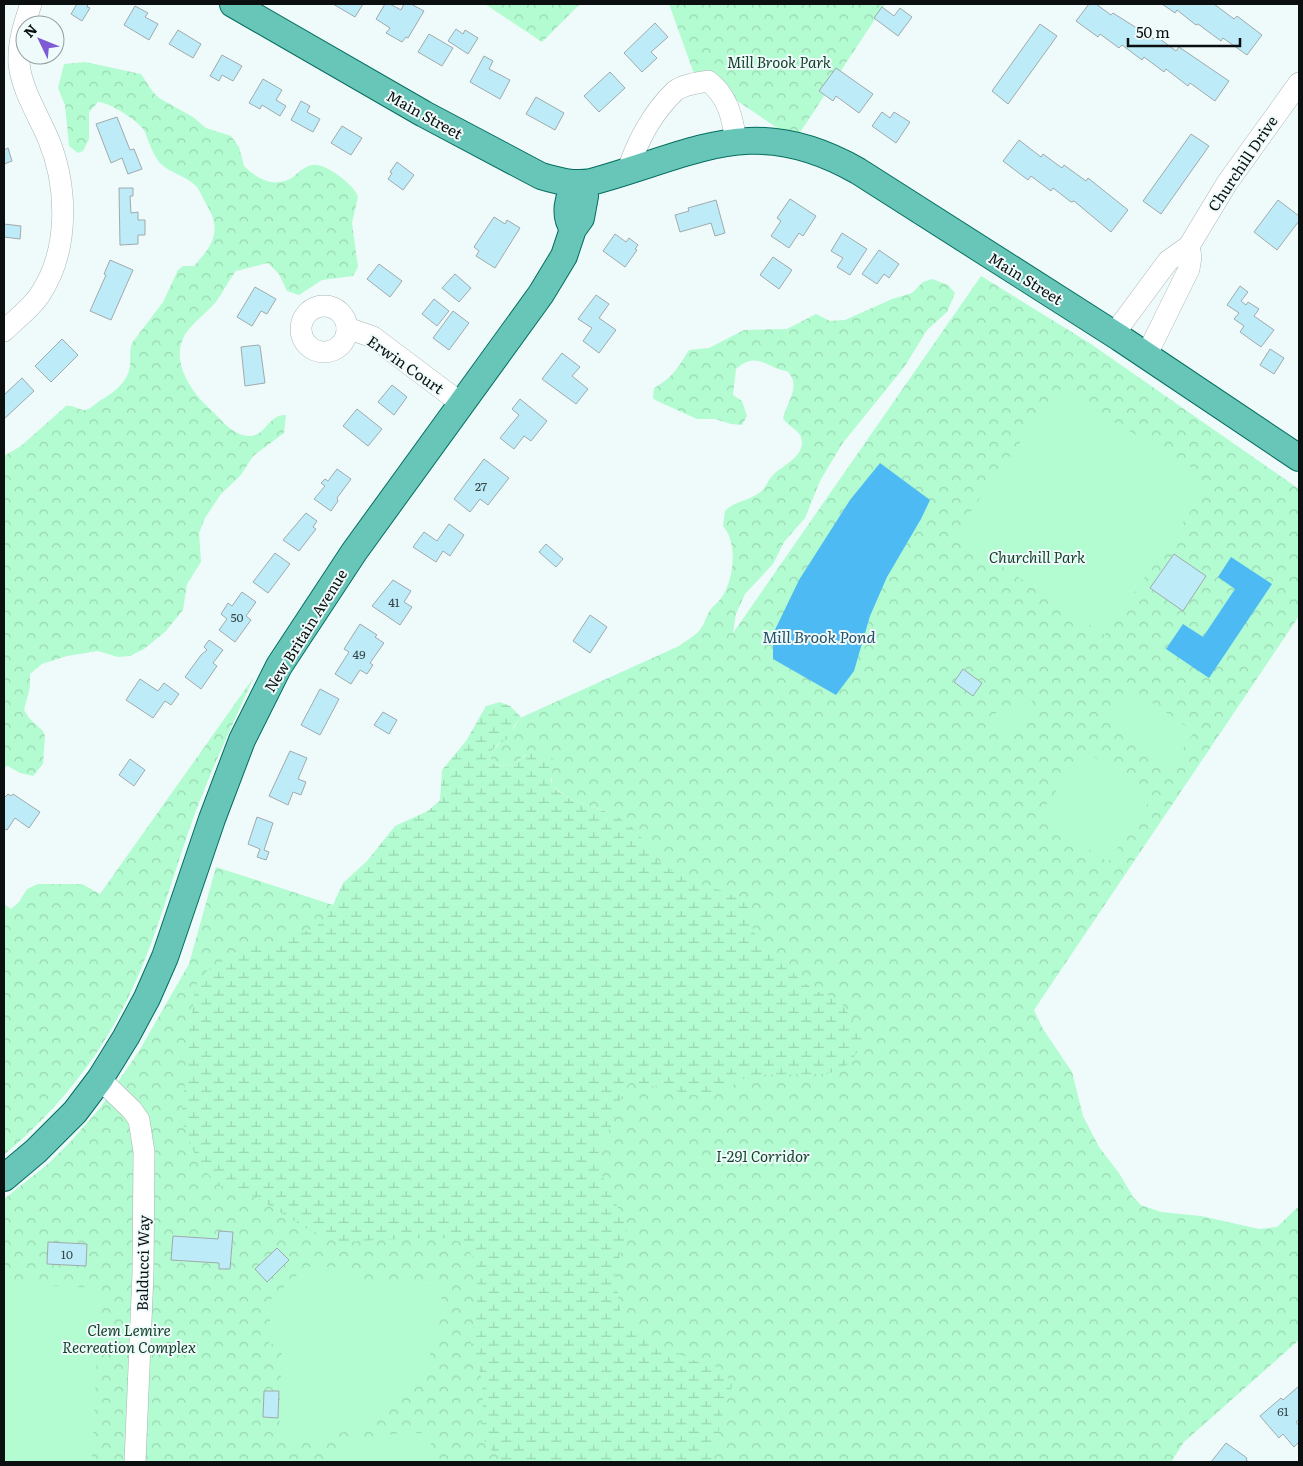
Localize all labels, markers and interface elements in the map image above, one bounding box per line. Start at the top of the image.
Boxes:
north arrow [15,15,65,65]
scale bar [1128,15,1240,47]
text: N [18,19,41,42]
text: 50 m [1136,20,1170,43]
park label: Mill Brook Park [727,50,832,73]
street label: Main Street [383,84,467,144]
street label: Churchill Drive [1201,110,1283,215]
street label: Main Street [984,246,1068,310]
street label: Erwin Court [363,329,449,399]
house number: 27 [475,477,487,495]
park label: Churchill Park [989,545,1086,568]
street label: New Britain Avenue [258,564,352,696]
house number: 41 [388,593,400,611]
house number: 50 [230,608,244,626]
water label: Mill Brook Pond [762,624,877,648]
house number: 49 [353,645,365,663]
park label: I-291 Corridor [716,1144,810,1167]
street label: Balducci Way [130,1214,154,1311]
house number: 10 [61,1245,73,1263]
park label: Clem Lemire Recreation Complex [62,1318,196,1358]
house number: 61 [1277,1402,1289,1420]

